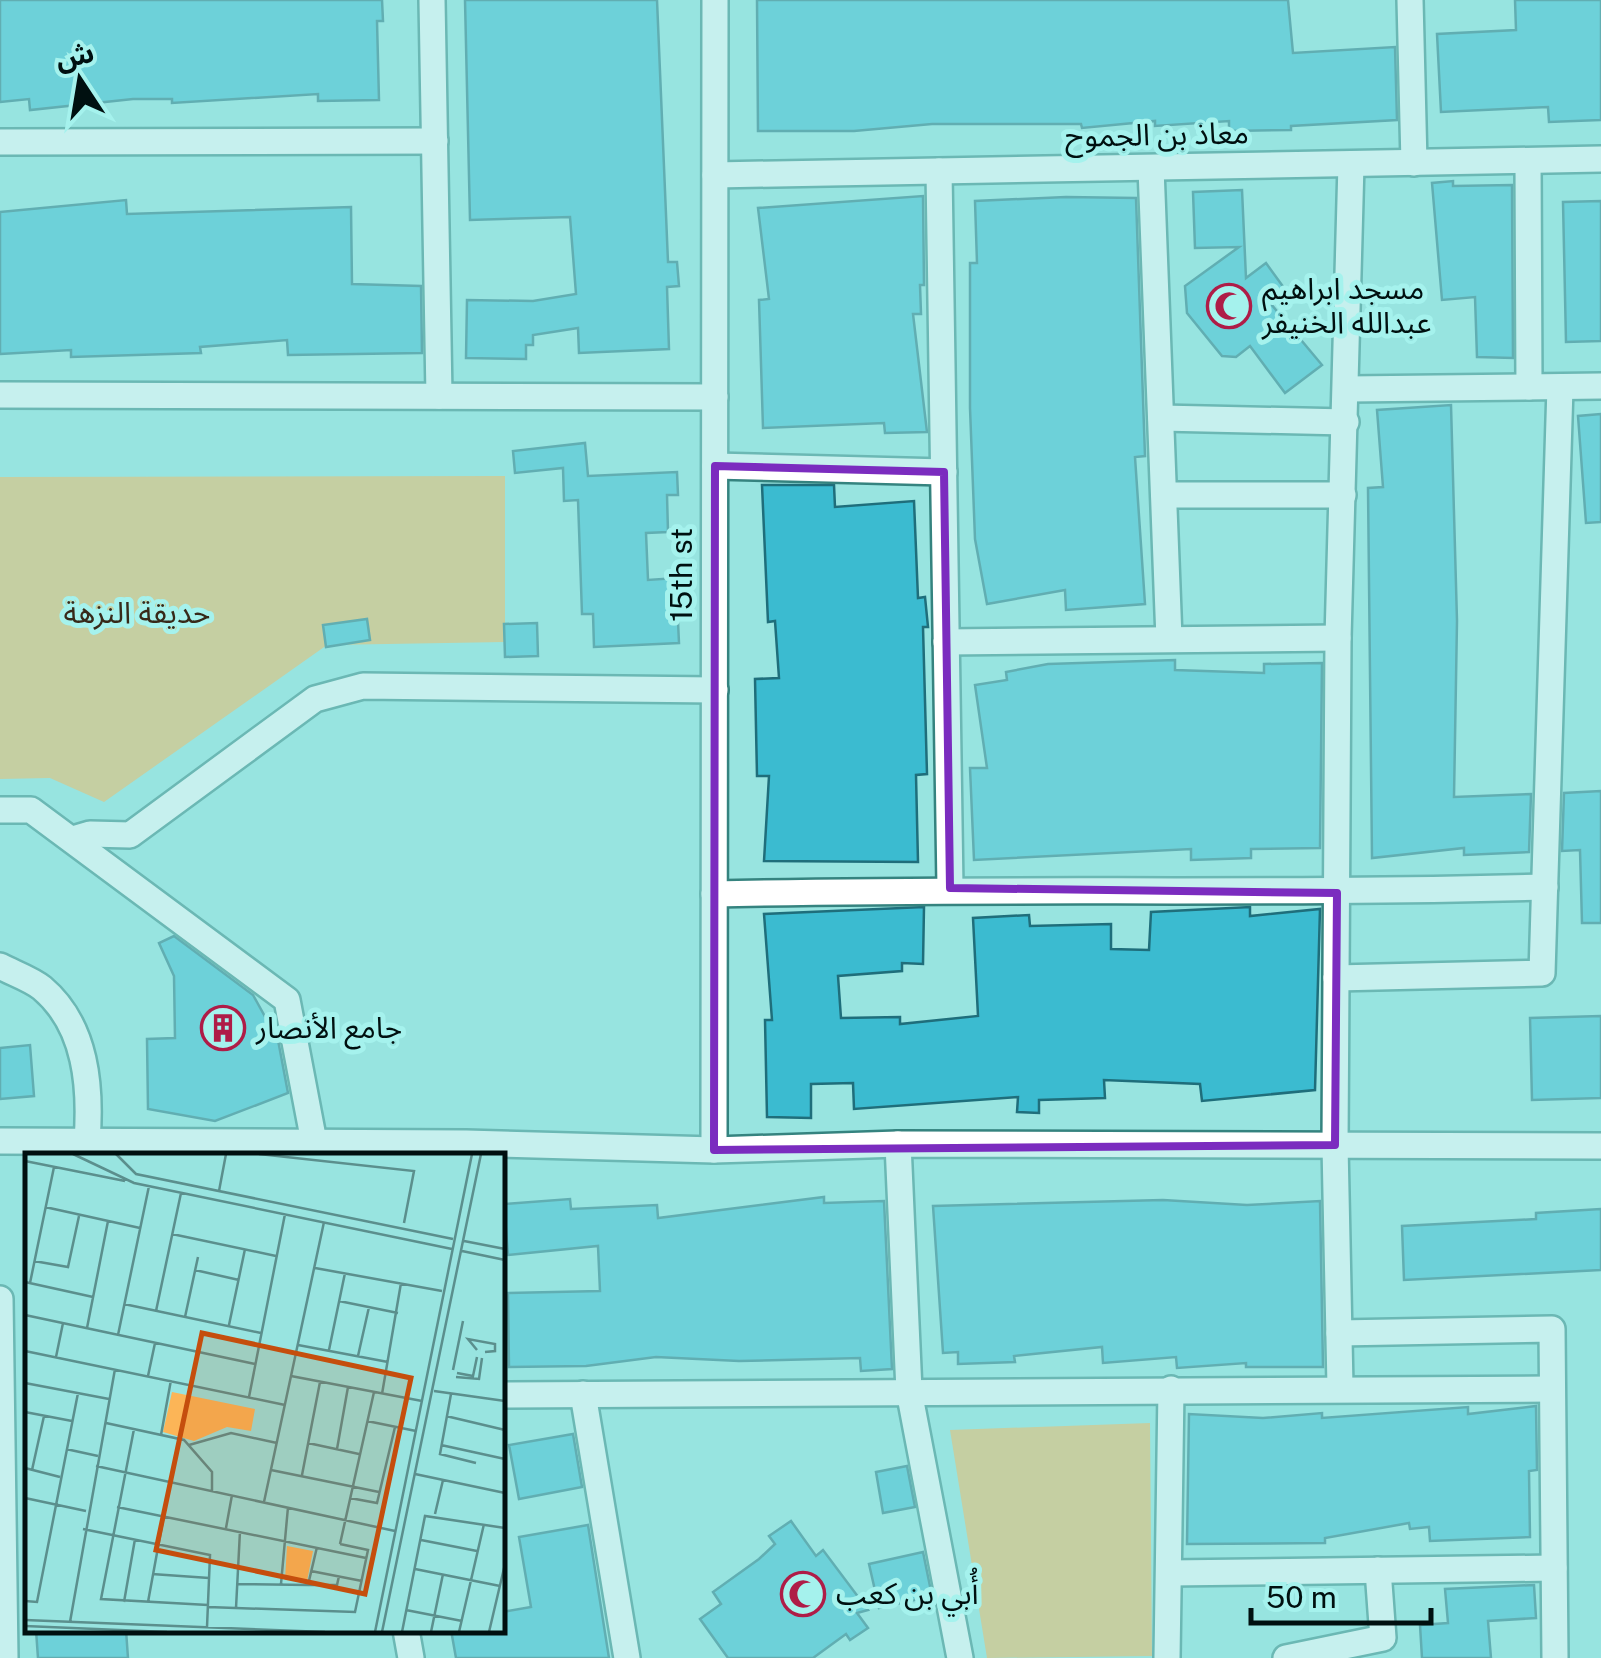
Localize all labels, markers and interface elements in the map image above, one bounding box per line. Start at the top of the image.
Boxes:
north arrow [30,30,130,130]
text: ش [52,35,97,75]
street label: معاذ بن الجموح [1065,114,1249,159]
place label: مسجد ابراهيم عبدالله الخنيفر [1261,270,1431,340]
mosque icon: مسجد ابراهيم عبدالله الخنيفر [1206,283,1252,329]
street label: 15th st [663,528,699,622]
park label: حديقة النزهة [63,594,211,630]
building icon: جامع الأنصار [200,1005,246,1051]
place label: جامع الأنصار [255,1009,402,1050]
inset map [25,1153,505,1633]
scale bar [1251,1563,1431,1625]
place label: أُبي بن كعب [836,1567,979,1617]
mosque icon: أُبي بن كعب [780,1571,826,1617]
text: 50 m [1266,1579,1337,1615]

